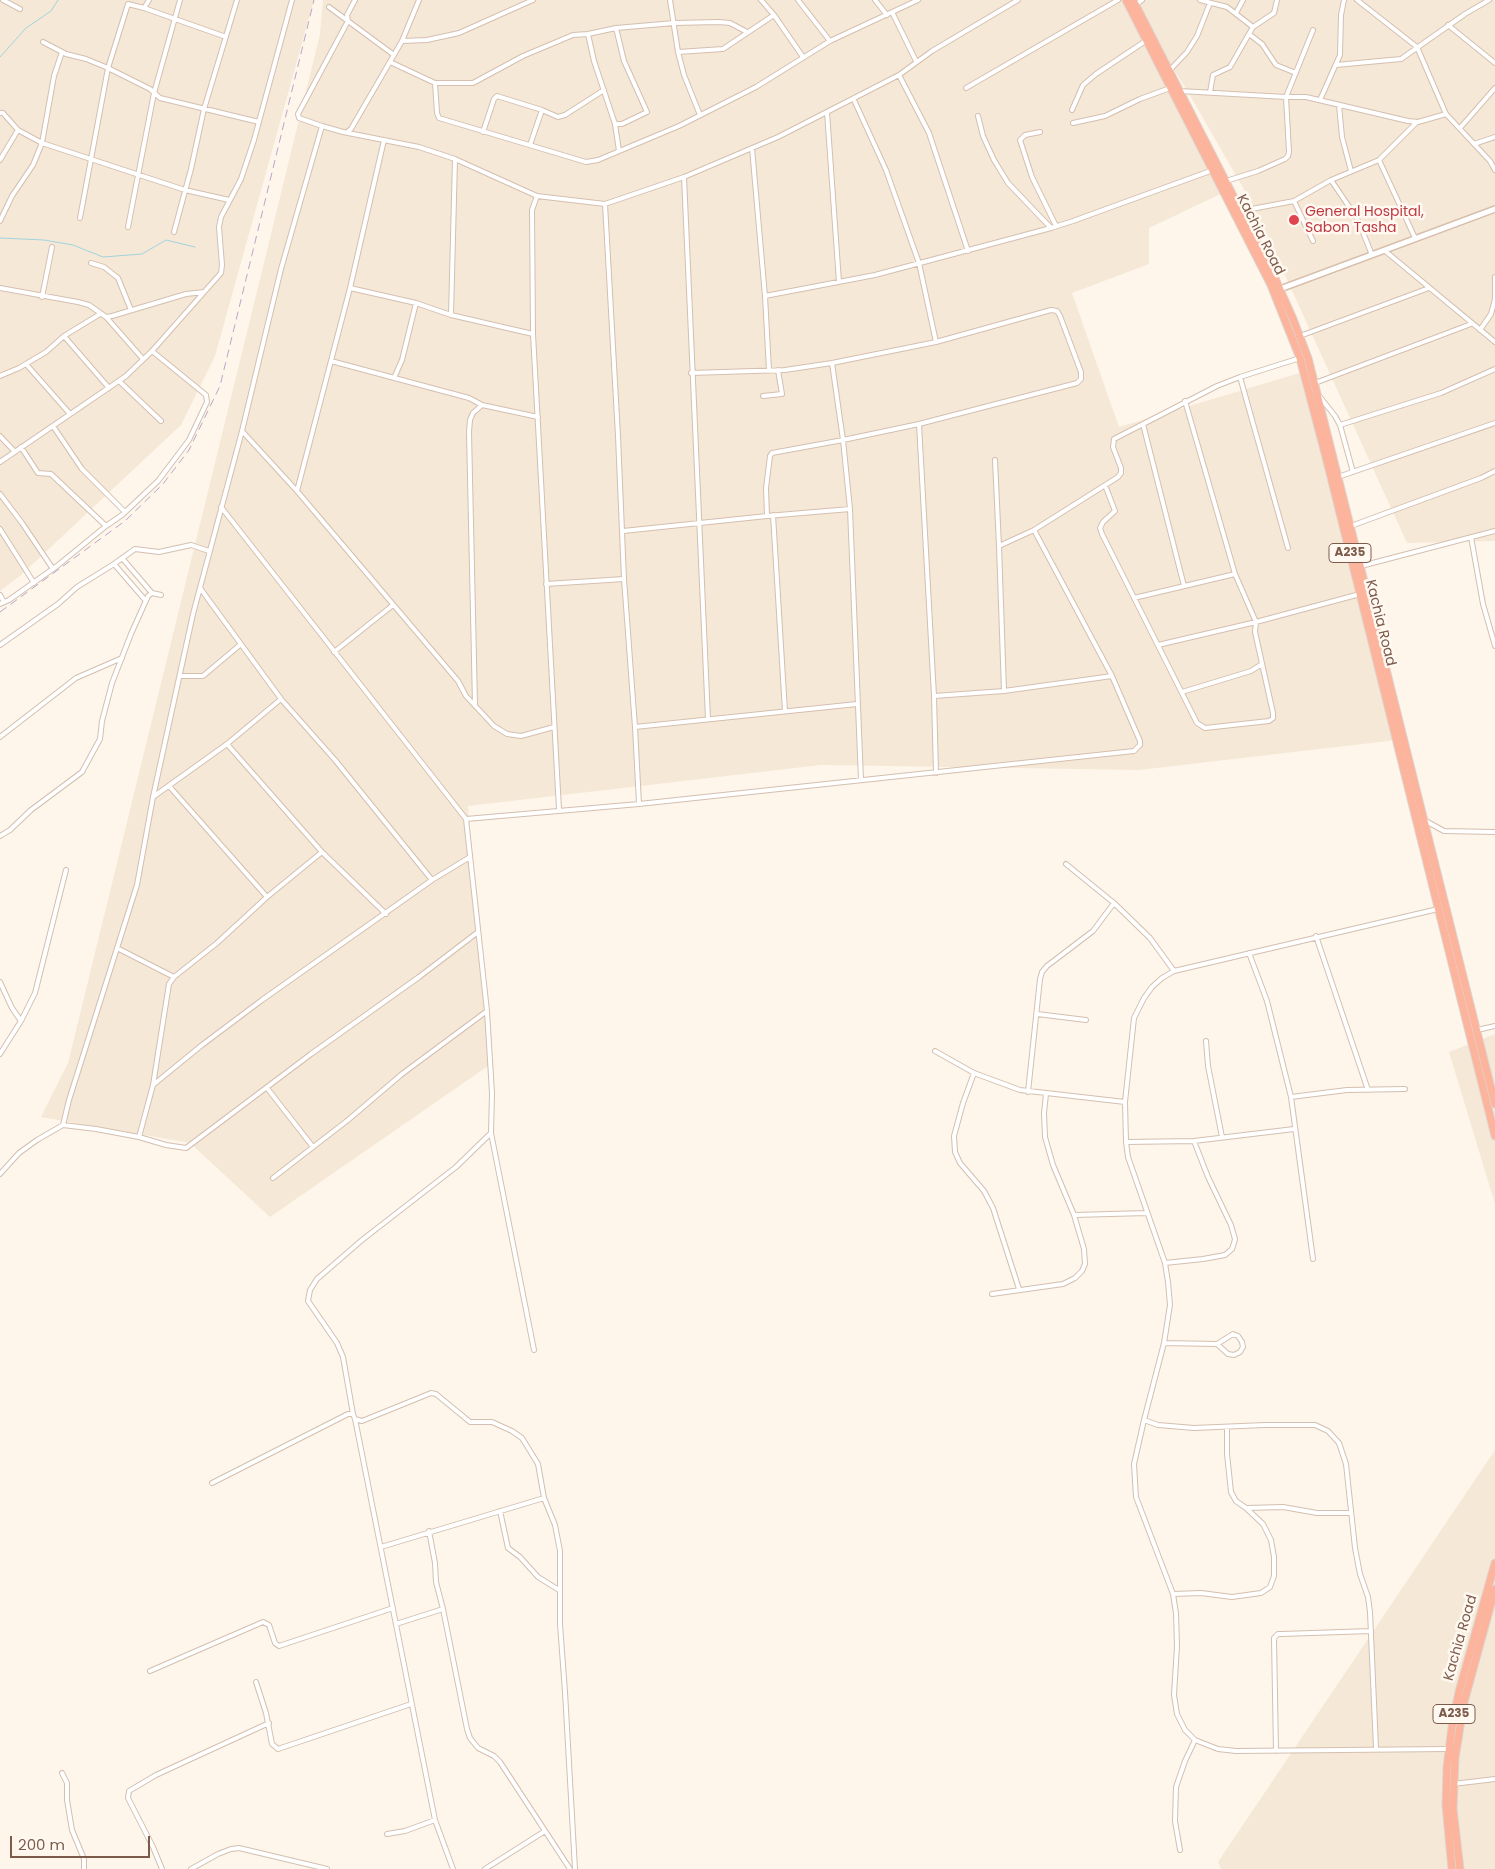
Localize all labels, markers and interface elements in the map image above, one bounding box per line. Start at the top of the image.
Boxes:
street label: Kachia Road [1232,192,1288,278]
place label: General Hospital, Sabon Tasha [1305,204,1424,236]
marker: General Hospital, Sabon Tasha [1287,213,1301,227]
road number: A235 [1329,544,1371,562]
street label: Kachia Road [1361,578,1399,668]
street label: Kachia Road [1441,1593,1481,1683]
road number: A235 [1433,1705,1475,1724]
scale bar [12,1826,152,1858]
text: 200 m [18,1834,65,1855]

